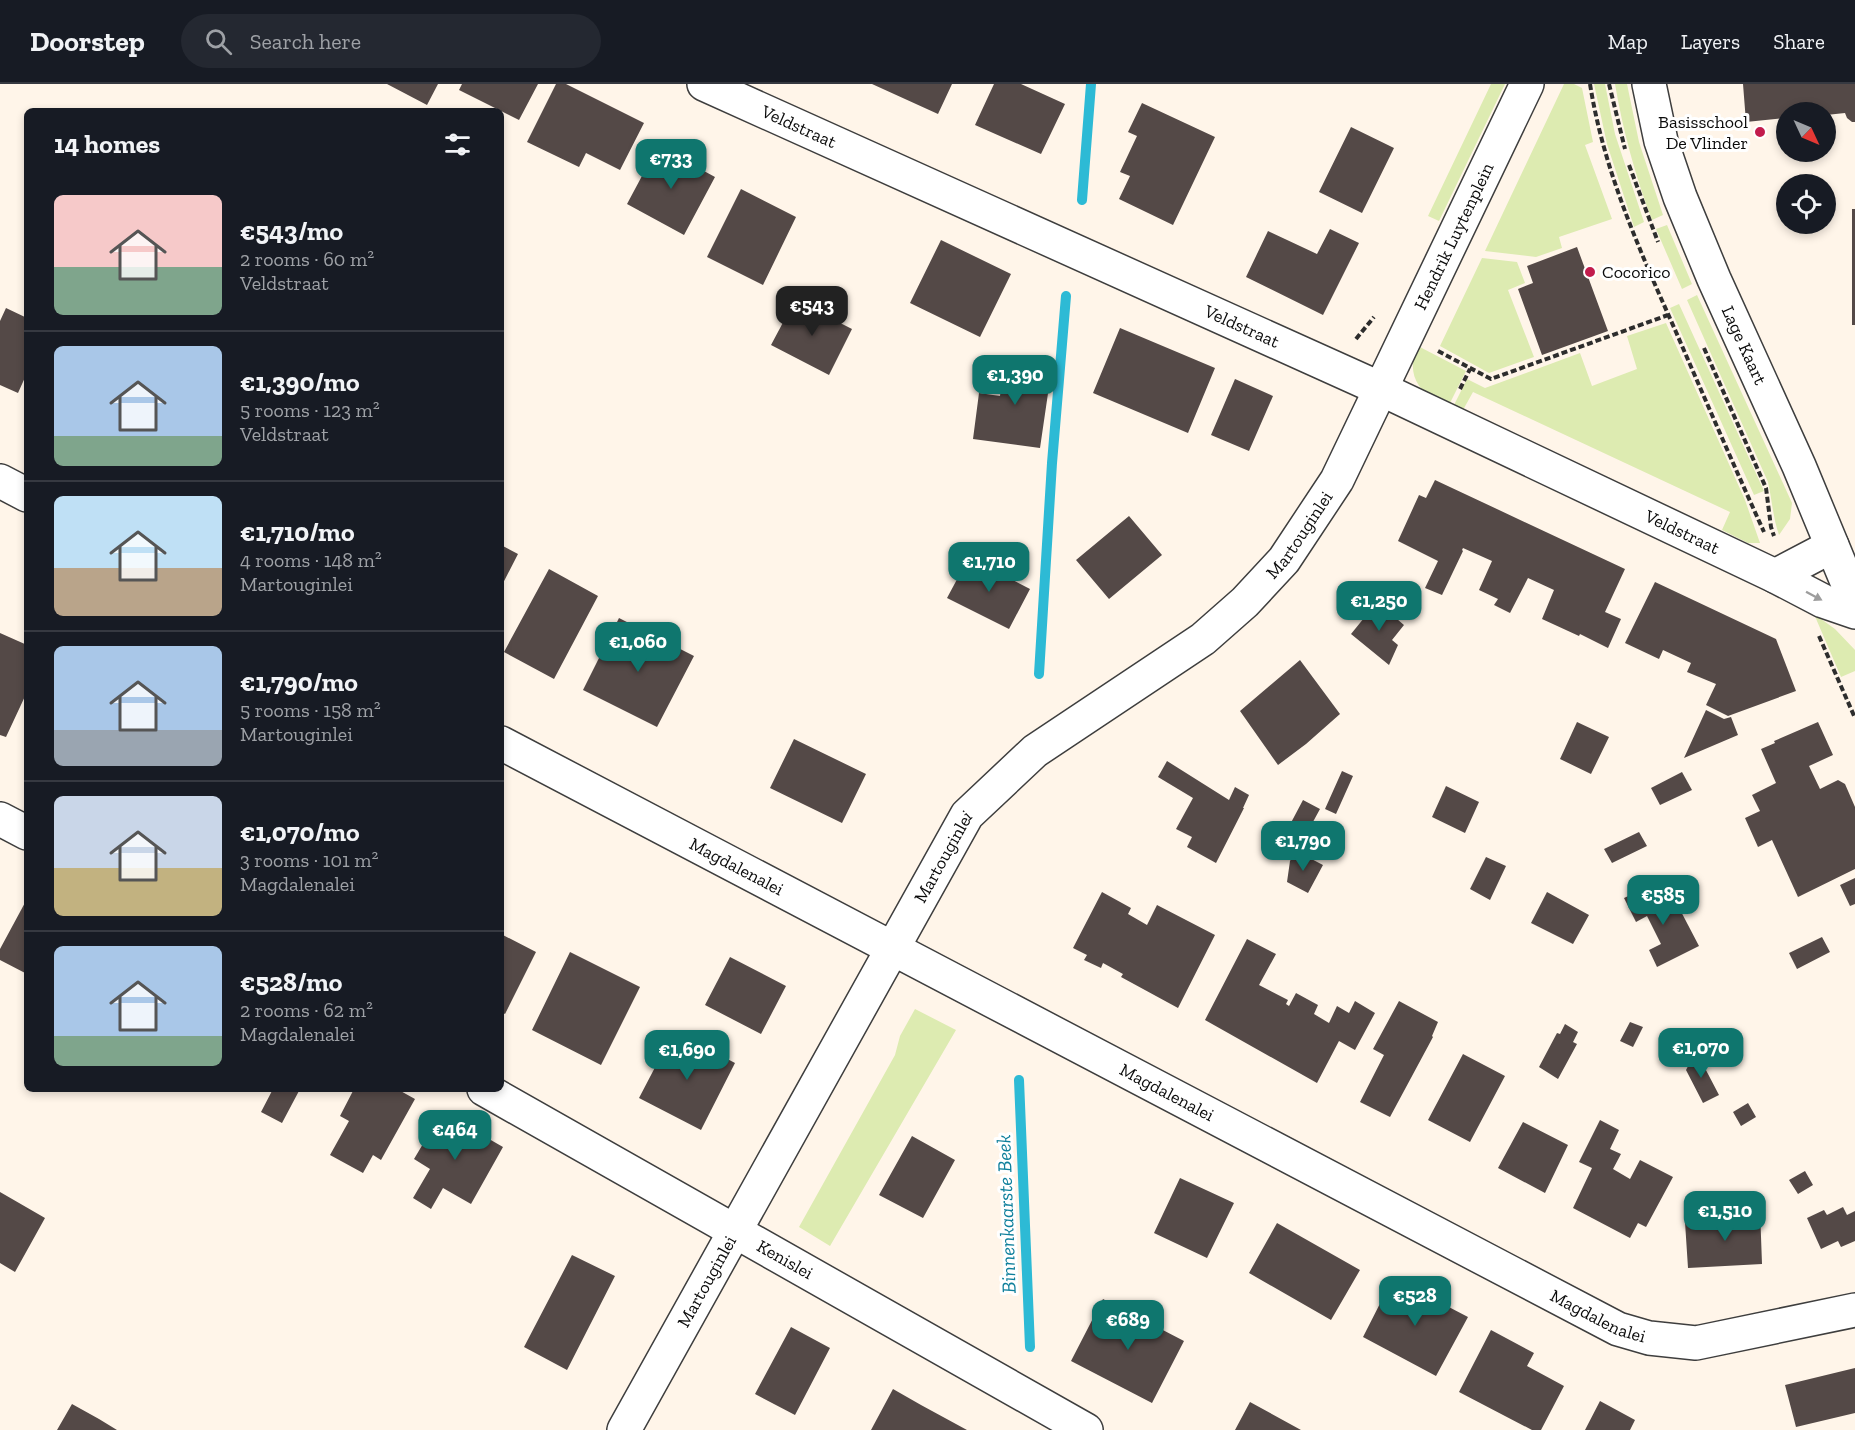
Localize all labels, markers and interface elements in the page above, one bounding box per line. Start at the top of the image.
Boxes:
search box [181,14,601,68]
text: Doorstep [30,25,145,58]
icon: search [202,25,235,58]
text: Search here [250,28,361,55]
text: Map [1608,29,1648,54]
text: Layers [1681,29,1740,54]
text: Share [1773,29,1825,54]
street label: Veldstraat [757,100,840,153]
north arrow [1776,102,1836,162]
map controls [1776,102,1836,234]
place label: Basisschool De Vlinder [1658,111,1748,154]
marker: Basisschool De Vlinder [1753,125,1767,139]
text: 14 homes [54,128,160,160]
icon: filters [441,128,474,161]
pin: €733 [635,139,707,190]
text: €733 [649,146,693,170]
street label: Hendrik Luytenplein [1409,159,1499,314]
button: locate [1776,174,1836,234]
text: €543/mo [240,215,343,247]
icon: home [102,219,174,291]
text: 2 rooms · 60 m² [240,247,374,271]
place label: Cocorico [1602,261,1671,283]
marker: Cocorico [1583,265,1597,279]
text: Veldstraat [240,271,329,295]
pin: €543 [776,286,848,337]
text: €543 [790,293,834,317]
street label: Veldstraat [1200,300,1283,353]
street label: Lage Kaart [1717,302,1772,388]
pin: €1,390 [966,355,1064,406]
text: €1,390 [986,362,1044,386]
text: €1,390/mo [240,366,360,398]
icon: home [102,370,174,442]
text: 5 rooms · 123 m² [240,398,380,422]
text: Veldstraat [240,422,329,446]
street label: Martouginlei [1261,487,1337,583]
street label: Veldstraat [1641,504,1723,559]
text: €1,710/mo [240,516,354,548]
icon: home [102,520,174,592]
pin: €1,710 [940,542,1038,593]
text: 4 rooms · 148 m² [240,548,382,572]
text: €1,710 [962,549,1016,573]
text: Martouginlei [240,572,353,596]
pin: €1,250 [1330,581,1428,632]
text: €1,250 [1350,588,1408,612]
one-way arrow [1806,591,1823,601]
pin: €1,060 [589,622,687,673]
text: €1,060 [609,629,667,653]
text: €1,790/mo [240,666,358,698]
icon: home [102,670,174,742]
text: 5 rooms · 158 m² [240,698,381,722]
text: Martouginlei [240,722,353,746]
street label: Martouginlei [909,805,976,907]
text: €1,070/mo [240,816,360,848]
icon: home [102,820,174,892]
pin: €1,790 [1254,821,1352,872]
text: €1,790 [1275,828,1331,852]
street label: Magdalenalei [686,833,787,900]
text: 3 rooms · 101 m² [240,848,378,872]
text: Magdalenalei [240,872,355,896]
pin: €585 [1627,875,1699,926]
text: €585 [1641,882,1685,906]
text: €528/mo [240,966,342,998]
icon: home [102,970,174,1042]
text: 2 rooms · 62 m² [240,998,373,1022]
text: Magdalenalei [240,1022,355,1046]
pin: €1,070 [1652,1028,1750,1079]
pin: €1,690 [638,1030,736,1081]
text: €1,070 [1672,1035,1730,1059]
text: €1,690 [658,1037,716,1061]
street label: Magdalenalei [1116,1059,1218,1126]
pin: €464 [419,1110,491,1161]
text: €464 [432,1117,478,1141]
water label: Binnenkaarste Beek [991,1134,1021,1294]
pin: €1,510 [1676,1191,1774,1242]
text: €1,510 [1698,1198,1752,1222]
street label: Martouginlei [672,1232,741,1331]
street label: Kenislei [753,1235,817,1284]
pin: €528 [1379,1276,1451,1327]
text: €528 [1393,1283,1437,1307]
street label: Magdalenalei [1546,1284,1648,1347]
pin: €689 [1092,1300,1164,1351]
text: €689 [1106,1307,1150,1331]

